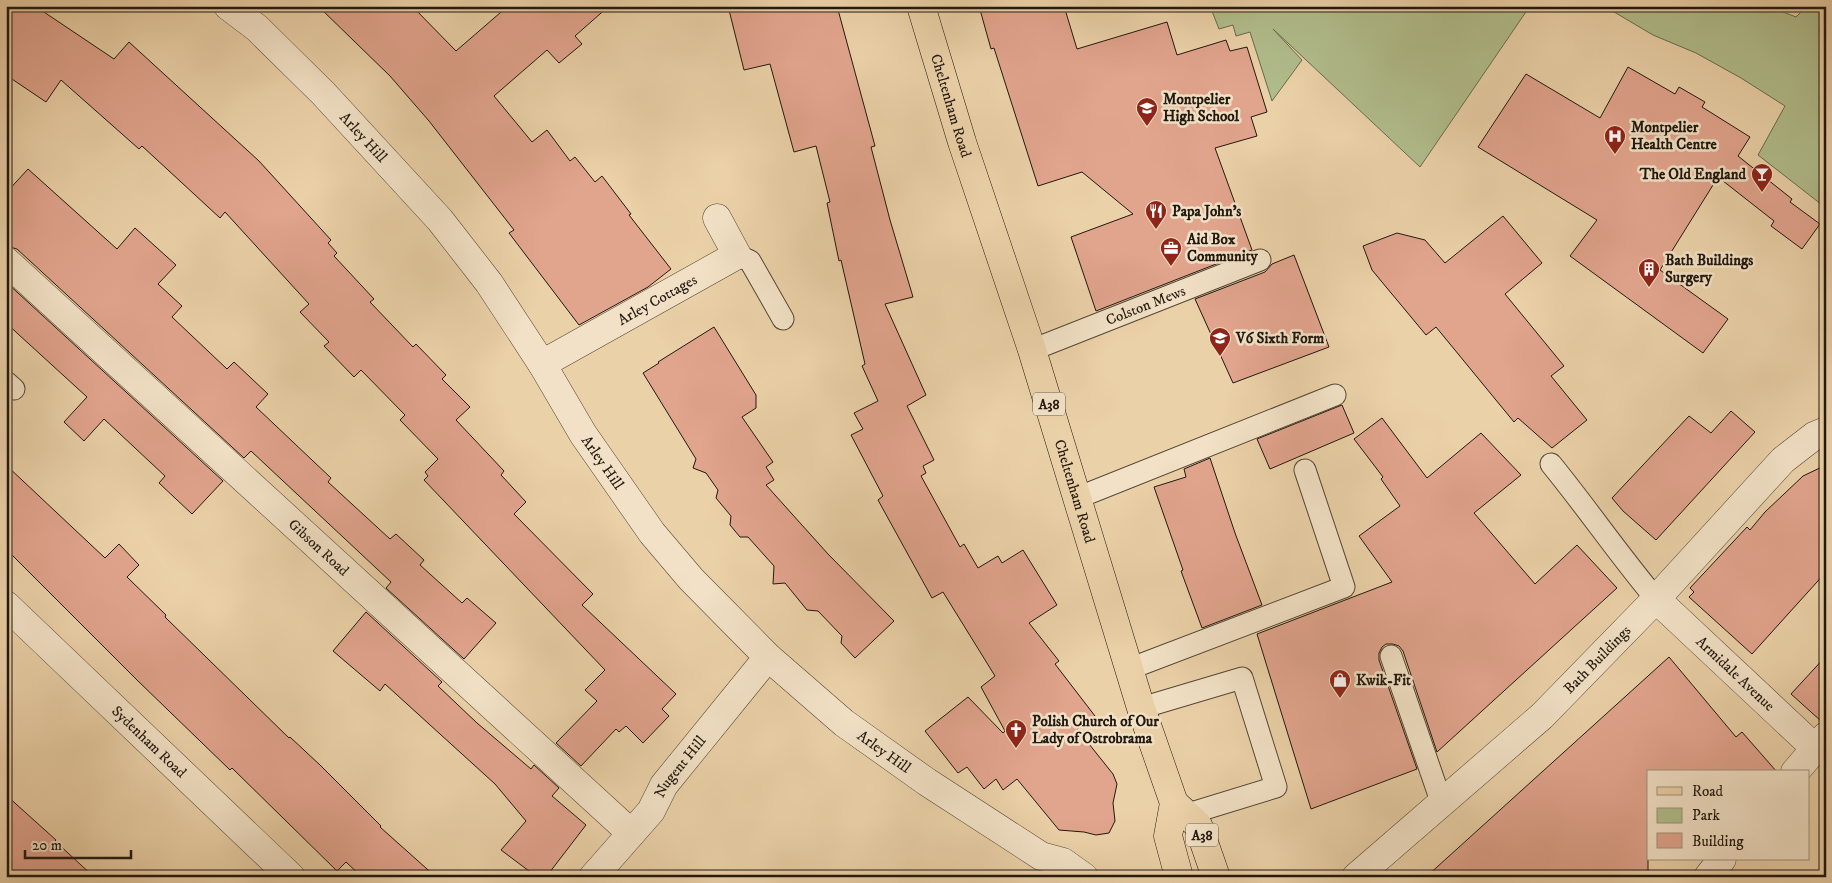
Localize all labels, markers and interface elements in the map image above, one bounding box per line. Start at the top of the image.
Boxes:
street label: Cheltenham Road [926,52,976,160]
place label: Montpelier High School [1163,90,1240,126]
school or university icon: Montpelier High School [1135,96,1159,127]
street label: Arley Hill [335,108,391,167]
place label: Montpelier Health Centre [1631,118,1718,154]
hospital icon: Montpelier Health Centre [1603,124,1627,155]
bar icon: The Old England [1750,162,1774,193]
place label: The Old England [1639,165,1747,184]
restaurant icon: Papa John's [1144,199,1168,230]
place label: Papa John's [1172,202,1241,221]
place label: Aid Box Community [1186,230,1258,266]
office icon: Aid Box Community [1159,236,1183,267]
place label: Bath Buildings Surgery [1665,251,1753,287]
building icon: Bath Buildings Surgery [1637,257,1661,288]
street label: Arley Cottages [614,270,700,330]
street label: Colston Mews [1103,281,1188,330]
school or university icon: V6 Sixth Form [1208,326,1232,357]
place label: V6 Sixth Form [1235,329,1325,348]
road number: A38 [1033,392,1065,416]
street label: Arley Hill [577,432,628,494]
street label: Cheltenham Road [1050,437,1099,546]
street label: Gibson Road [284,515,353,581]
street label: Bath Buildings [1560,621,1635,698]
street label: Armidale Avenue [1692,632,1779,715]
shop icon: Kwik-Fit [1328,668,1352,699]
place label: Kwik-Fit [1356,671,1411,690]
street label: Sydenham Road [108,702,191,782]
place label: Polish Church of Our Lady of Ostrobrama [1032,712,1159,748]
church icon: Polish Church of Our Lady of Ostrobrama [1004,718,1028,749]
street label: Arley Hill [853,726,915,778]
street label: Nugent Hill [650,732,711,801]
legend [1647,770,1810,860]
text: Road [1692,782,1724,801]
text: Park [1692,806,1721,825]
road number: A38 [1186,824,1218,846]
scale bar [25,828,131,860]
text: Building [1692,832,1744,851]
text: 20 m [32,836,62,855]

